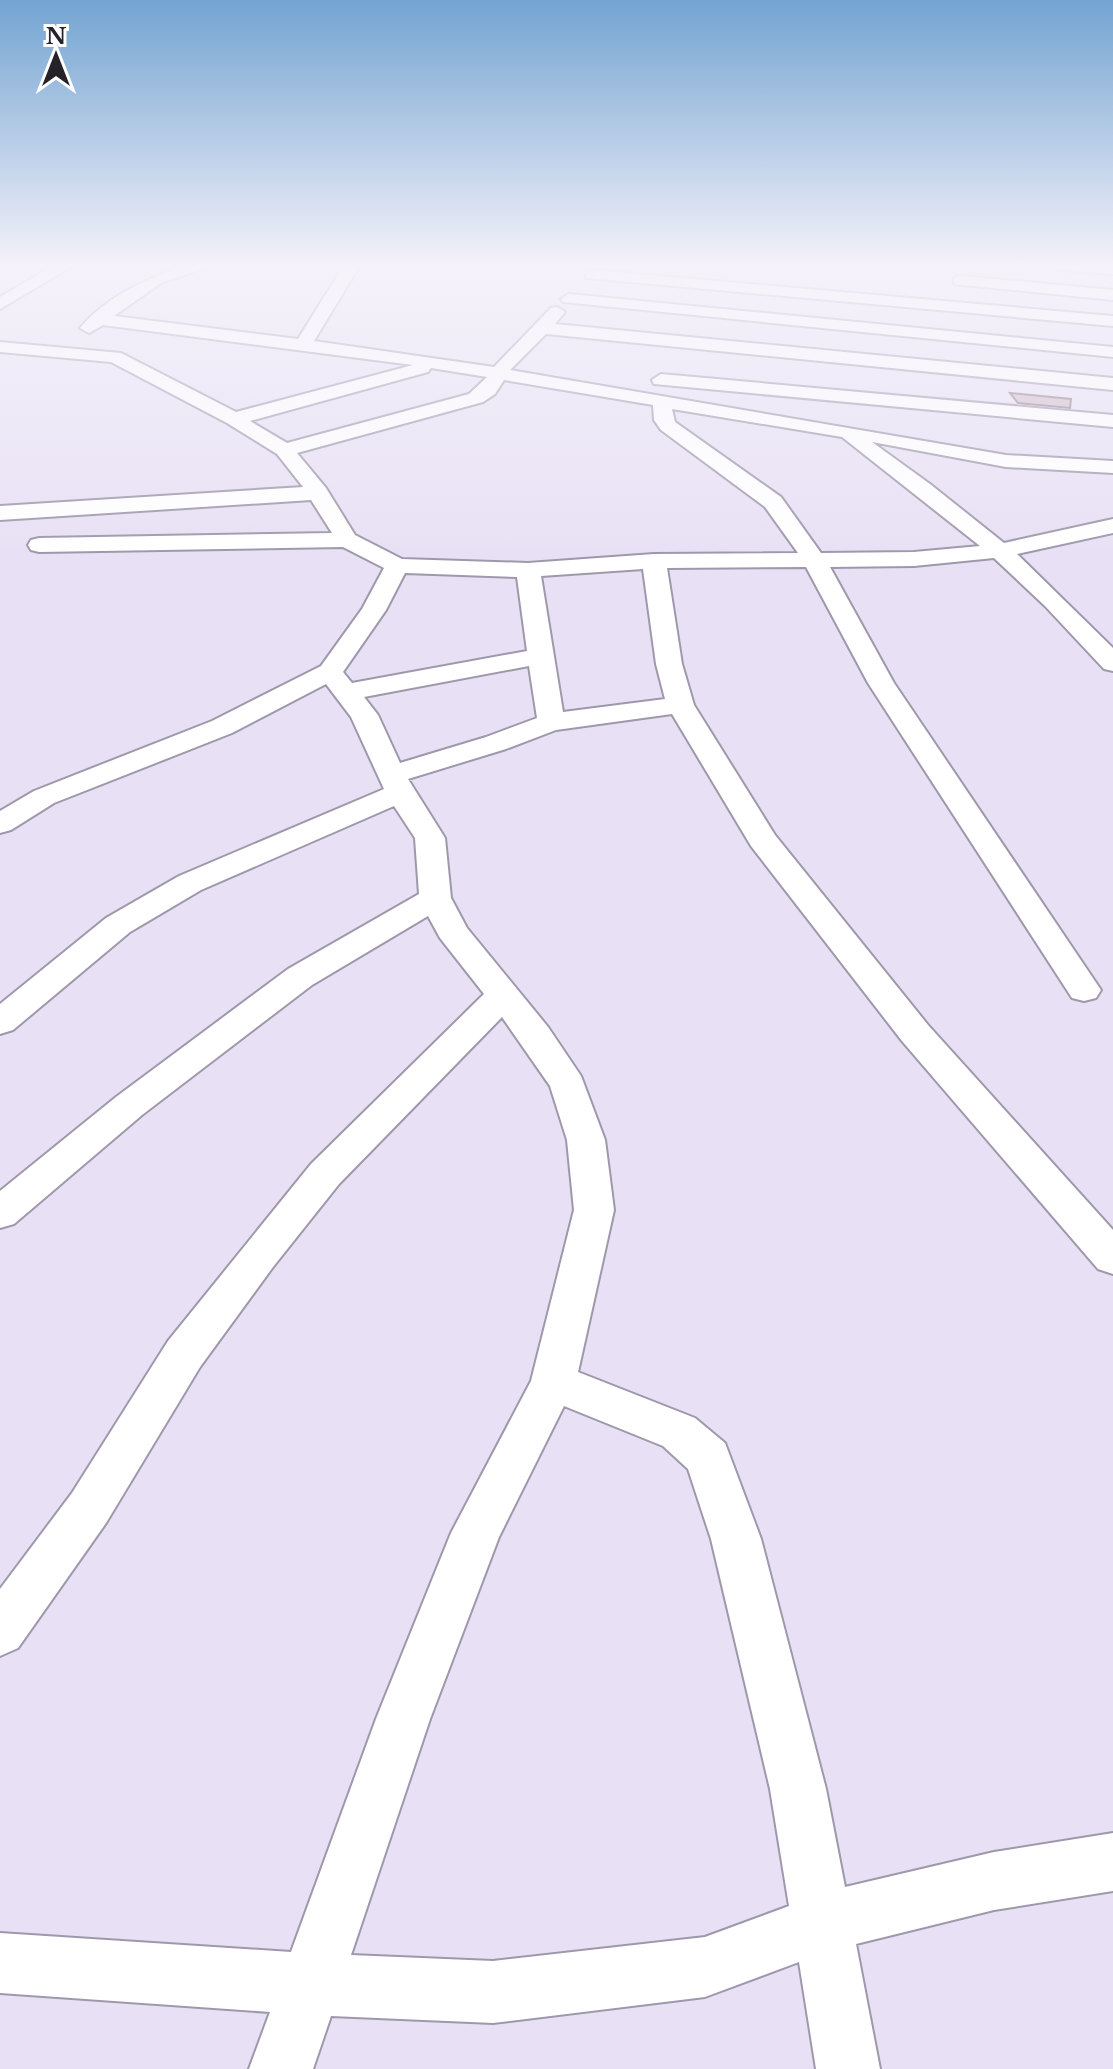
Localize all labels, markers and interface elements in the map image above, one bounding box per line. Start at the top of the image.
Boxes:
north arrow [16,16,96,96]
text: N [46,23,67,50]

